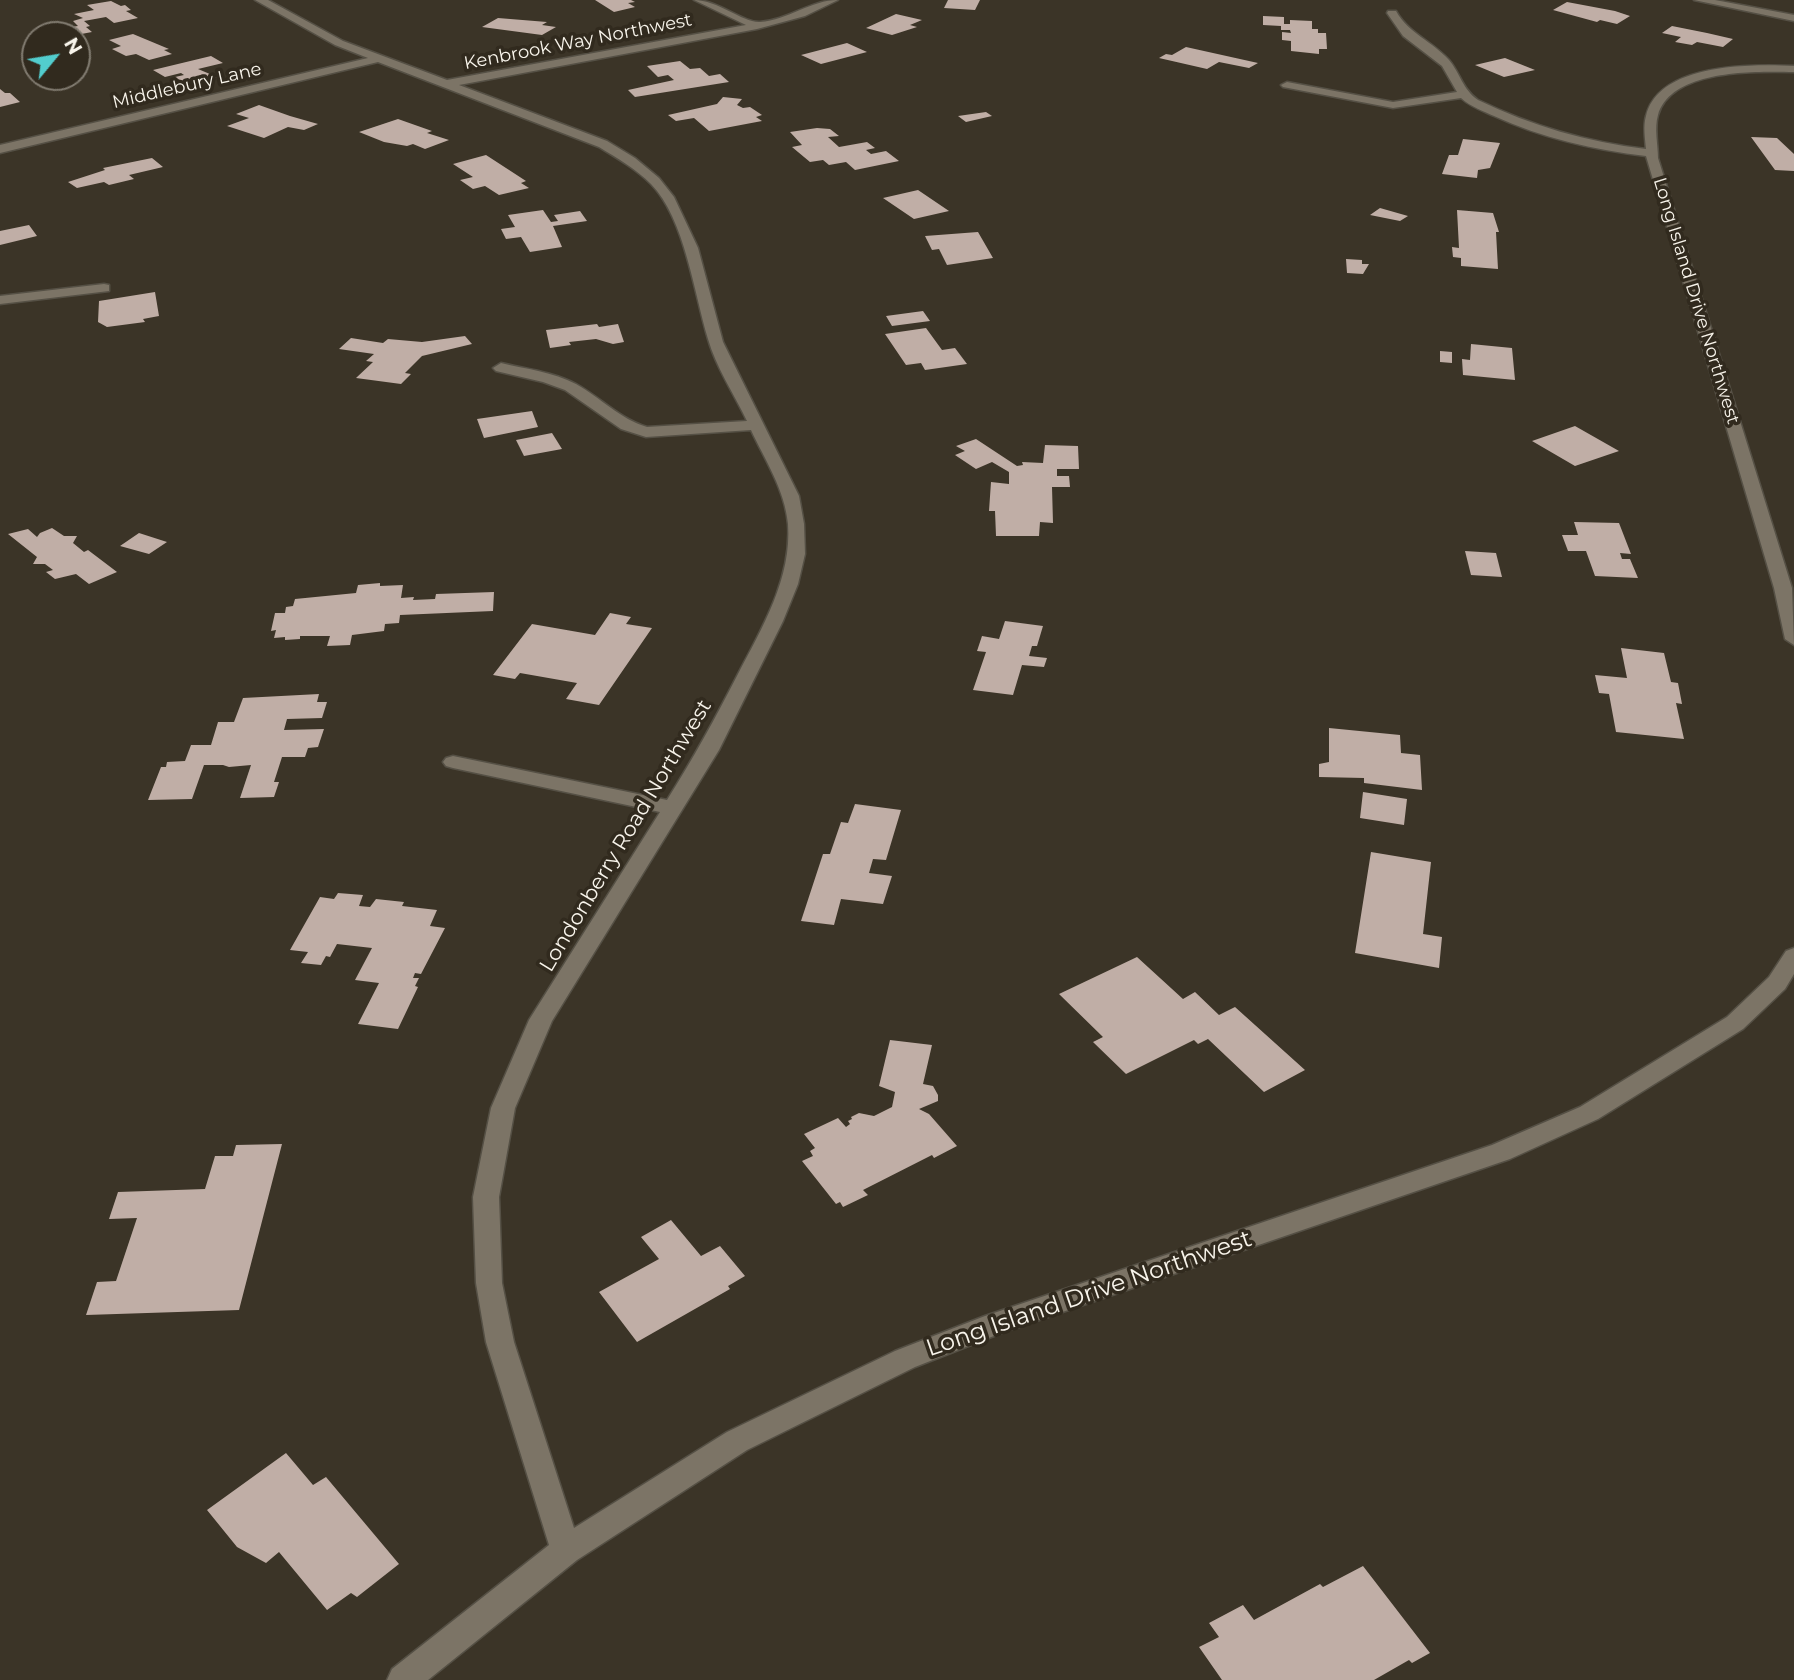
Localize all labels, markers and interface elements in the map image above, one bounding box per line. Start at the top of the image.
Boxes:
street label: Kenbrook Way Northwest [462,9,694,75]
north arrow [21,21,91,91]
text: N [59,34,87,59]
street label: Middlebury Lane [110,58,264,114]
street label: Long Island Drive Northwest [1648,175,1744,427]
street label: Londonberry Road Northwest [535,695,717,977]
street label: Long Island Drive Northwest [922,1225,1256,1363]

